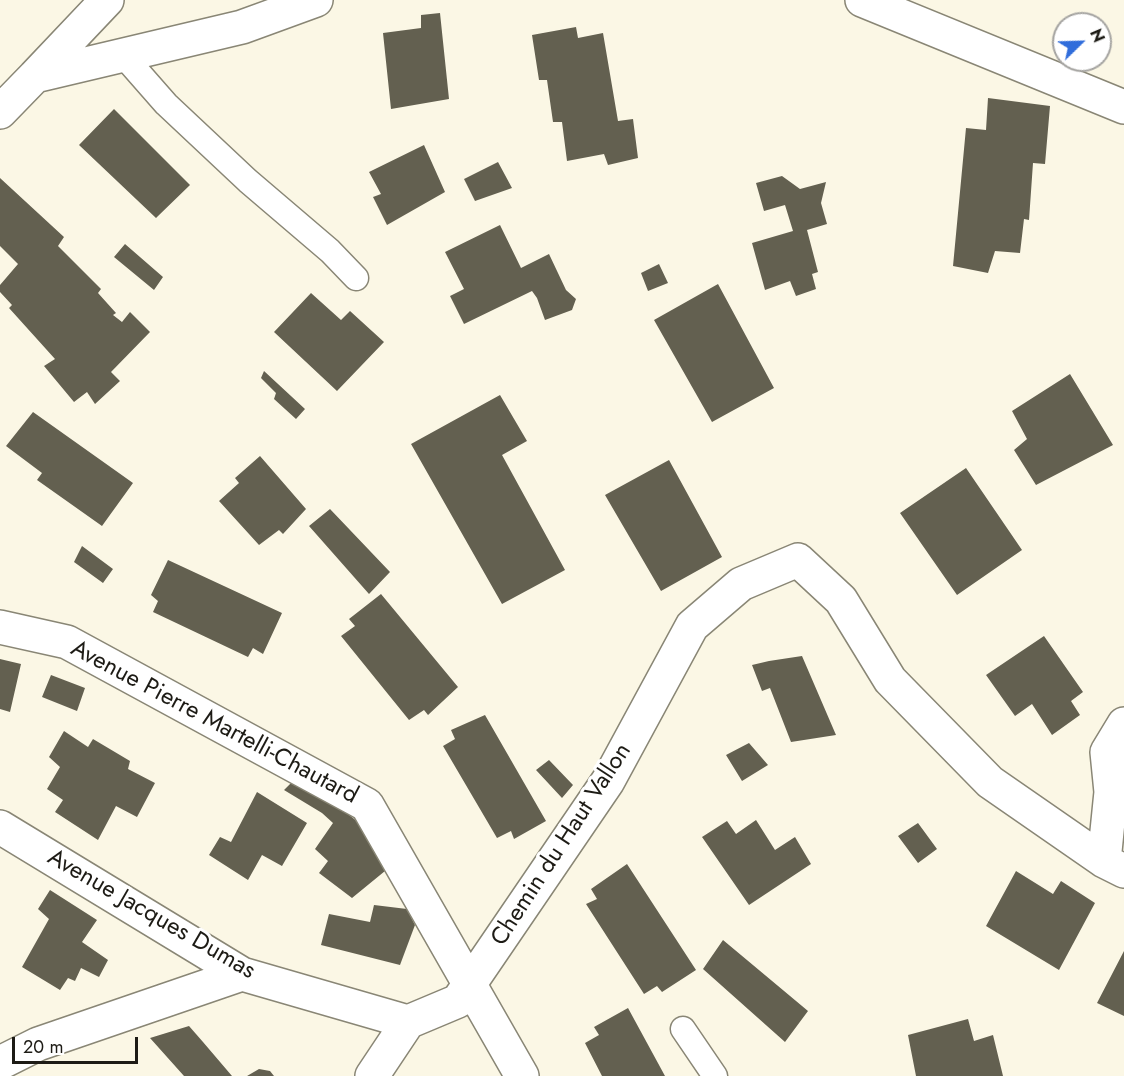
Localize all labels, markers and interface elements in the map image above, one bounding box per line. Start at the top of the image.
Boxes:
north arrow [1052,12,1112,72]
text: N [1084,25,1110,46]
street label: Avenue Pierre Martelli-Chautard [65,635,363,811]
street label: Chemin du Haut Vallon [486,738,638,952]
street label: Avenue Jacques Dumas [42,844,260,986]
scale bar [15,1025,141,1063]
text: 20 m [23,1034,63,1060]

